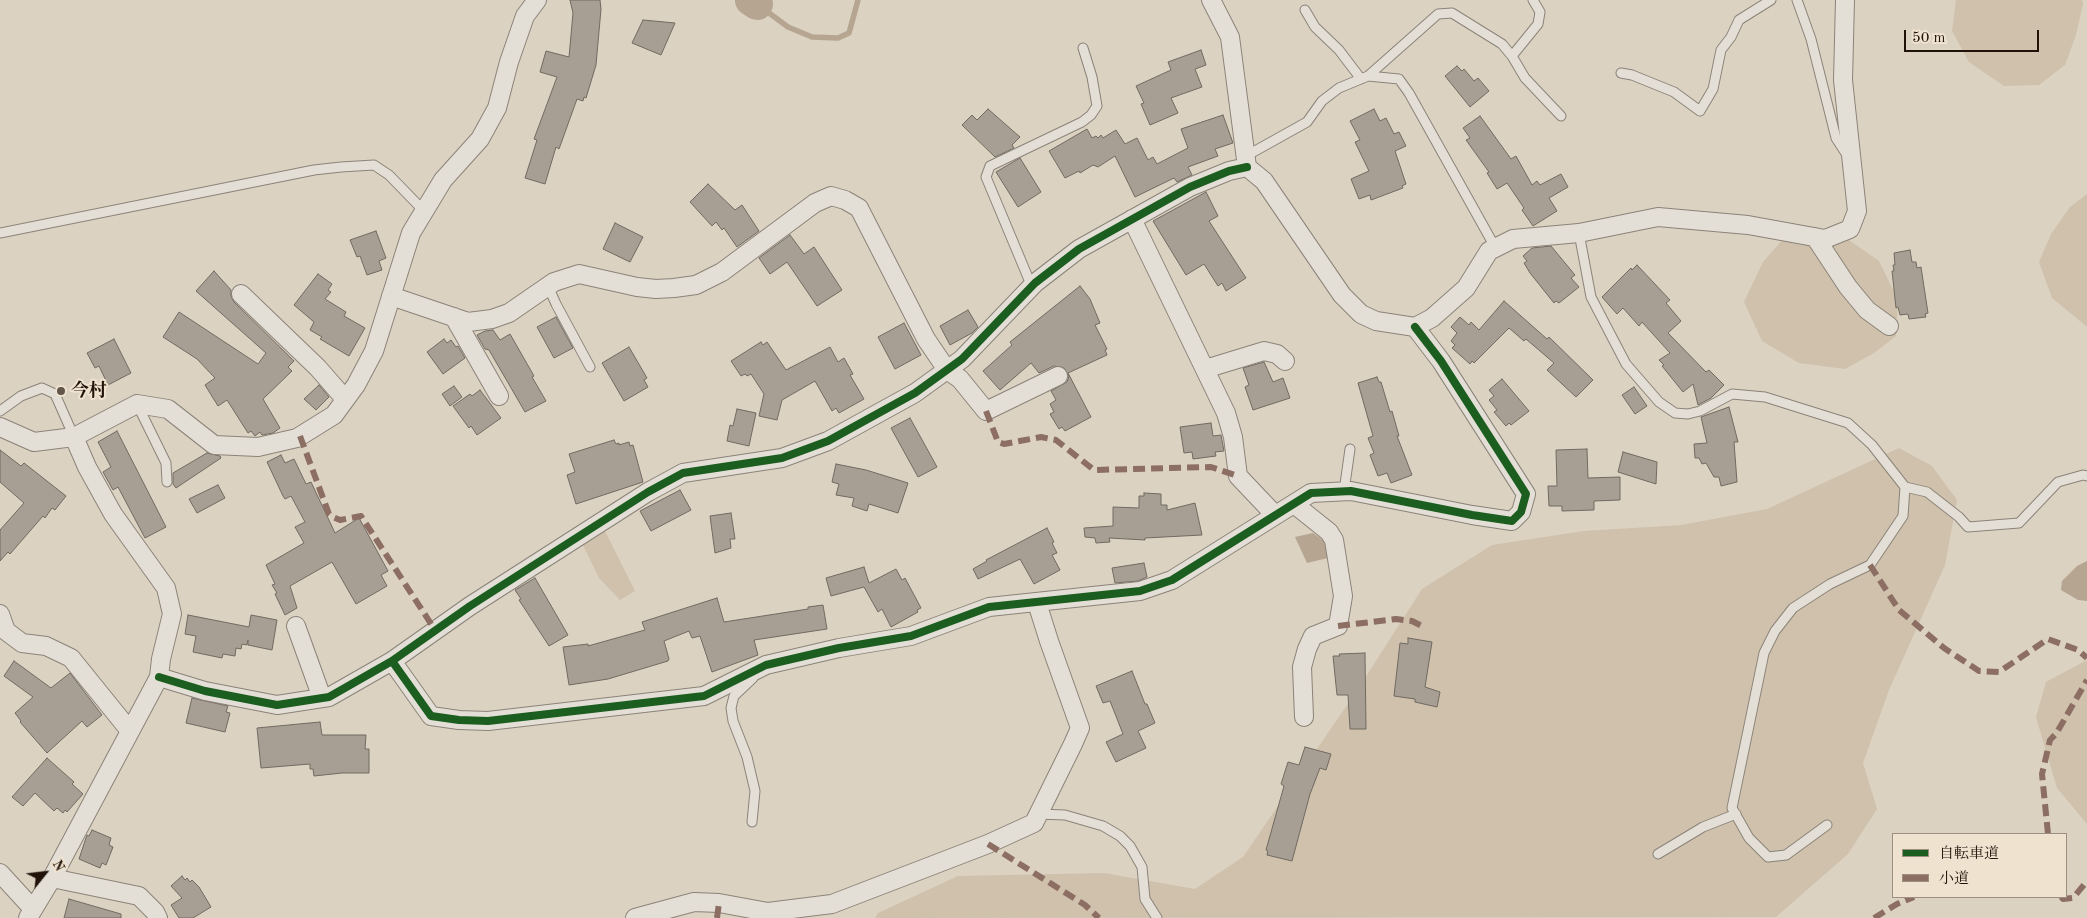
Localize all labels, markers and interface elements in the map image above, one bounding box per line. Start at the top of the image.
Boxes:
scale bar [1907,20,2042,52]
text: 50 m [1912,31,1946,46]
place label: 今村 [71,380,107,402]
marker: 今村 [55,385,67,397]
legend [1892,833,2067,898]
text: 自転車道 [1939,847,1999,862]
north arrow [20,848,70,898]
text: N [49,858,67,874]
text: 小道 [1939,872,1969,887]

